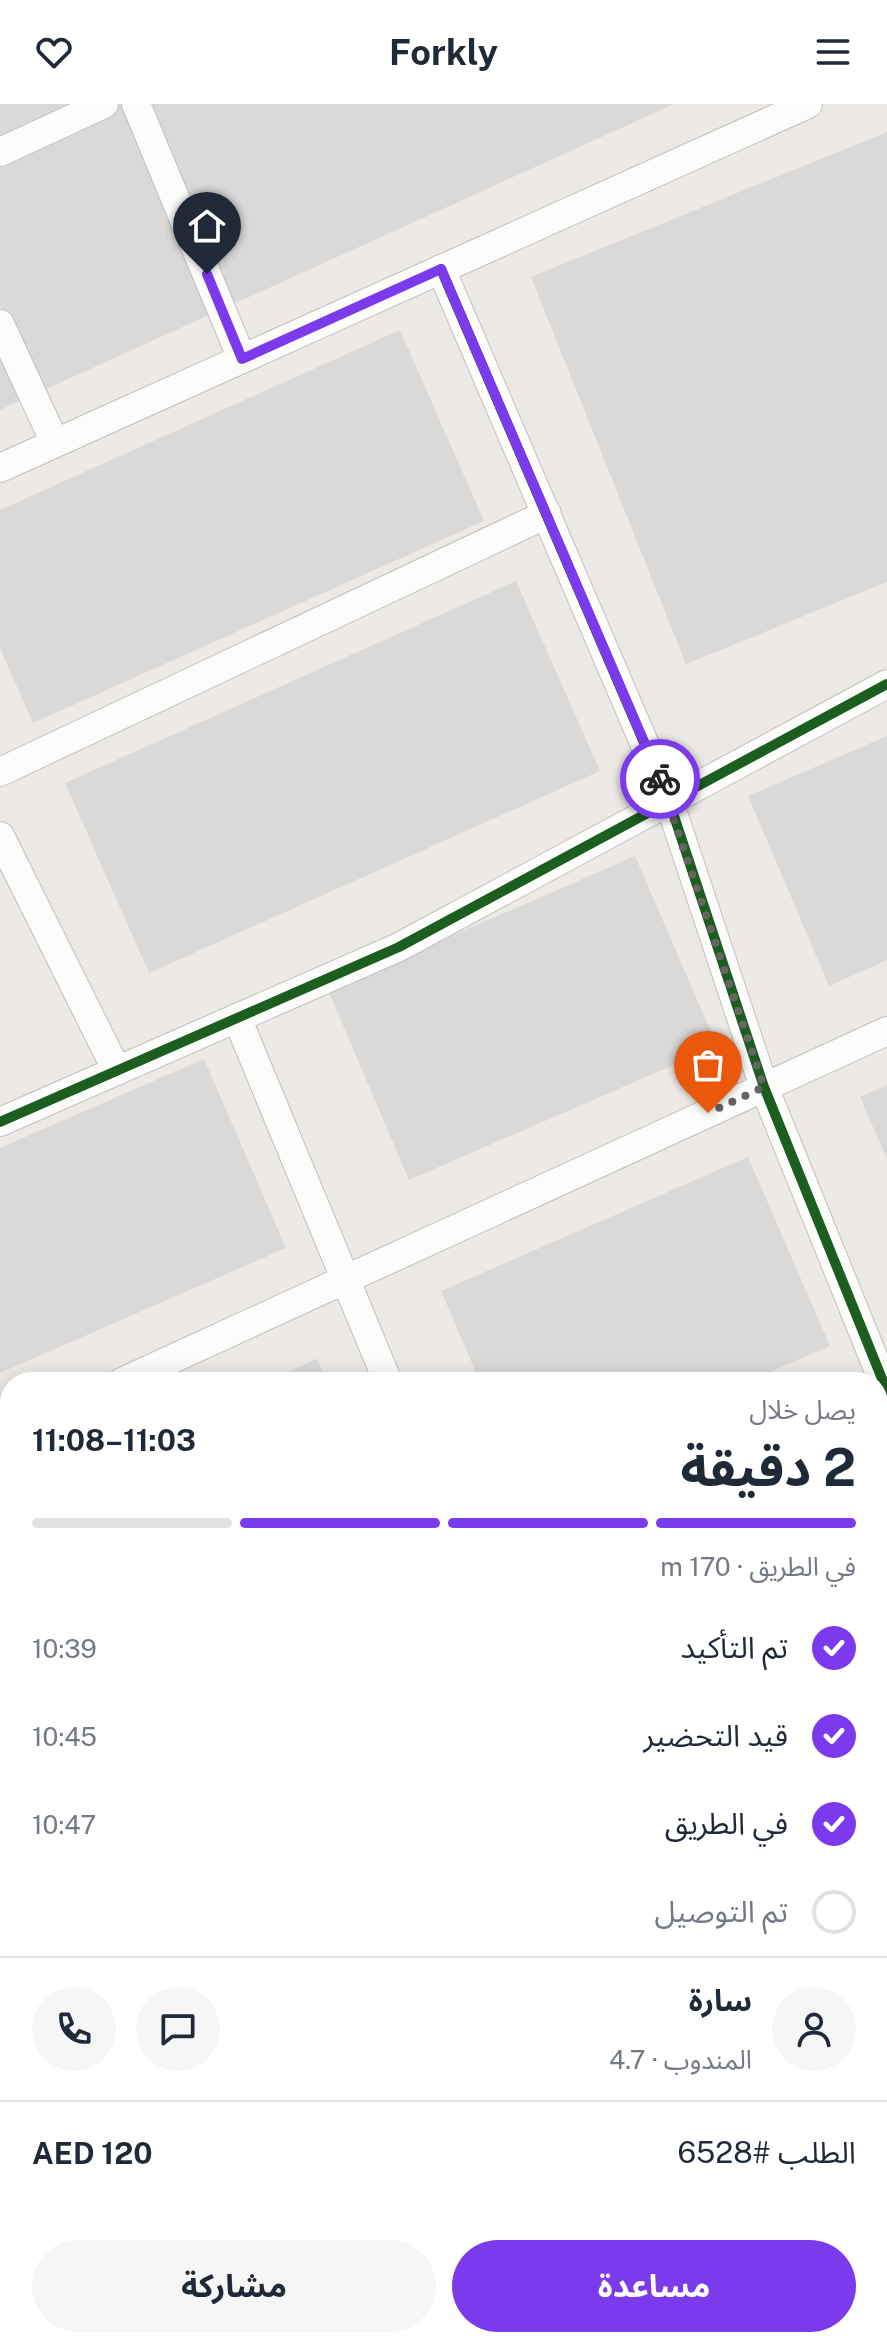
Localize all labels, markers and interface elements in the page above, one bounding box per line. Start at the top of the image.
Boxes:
icon: heart [32,30,76,74]
icon: menu [811,30,855,74]
text: Forkly [389,31,498,73]
pin [173,192,241,274]
icon: home [185,204,229,248]
courier [620,739,700,819]
icon: bike [638,757,682,801]
pin [674,1031,742,1113]
icon: bag [686,1043,730,1087]
text: يصل خلال [749,1394,856,1425]
text: 11:03–11:08 [32,1422,196,1458]
text: 2 دقيقة [680,1437,856,1498]
text: في الطريق · 170 m [660,1551,856,1582]
icon: check [812,1626,856,1670]
text: تم التأكيد [681,1629,788,1665]
text: 10:39 [32,1633,97,1664]
icon: check [812,1714,856,1758]
text: قيد التحضير [643,1717,788,1753]
text: 10:45 [32,1721,97,1752]
icon: check [812,1802,856,1846]
text: في الطريق [665,1805,788,1841]
text: 10:47 [32,1809,96,1840]
text: تم التوصيل [654,1893,788,1929]
text: سارة [689,1982,752,2018]
button: phone [32,1987,116,2071]
button: chat [136,1987,220,2071]
button: person [772,1987,856,2071]
text: المندوب · 4.7 [609,2044,752,2075]
text: الطلب #6528 [677,2134,856,2170]
text: AED 120 [32,2135,153,2171]
button: مشاركة [32,2240,436,2332]
button: مساعدة [452,2240,856,2332]

